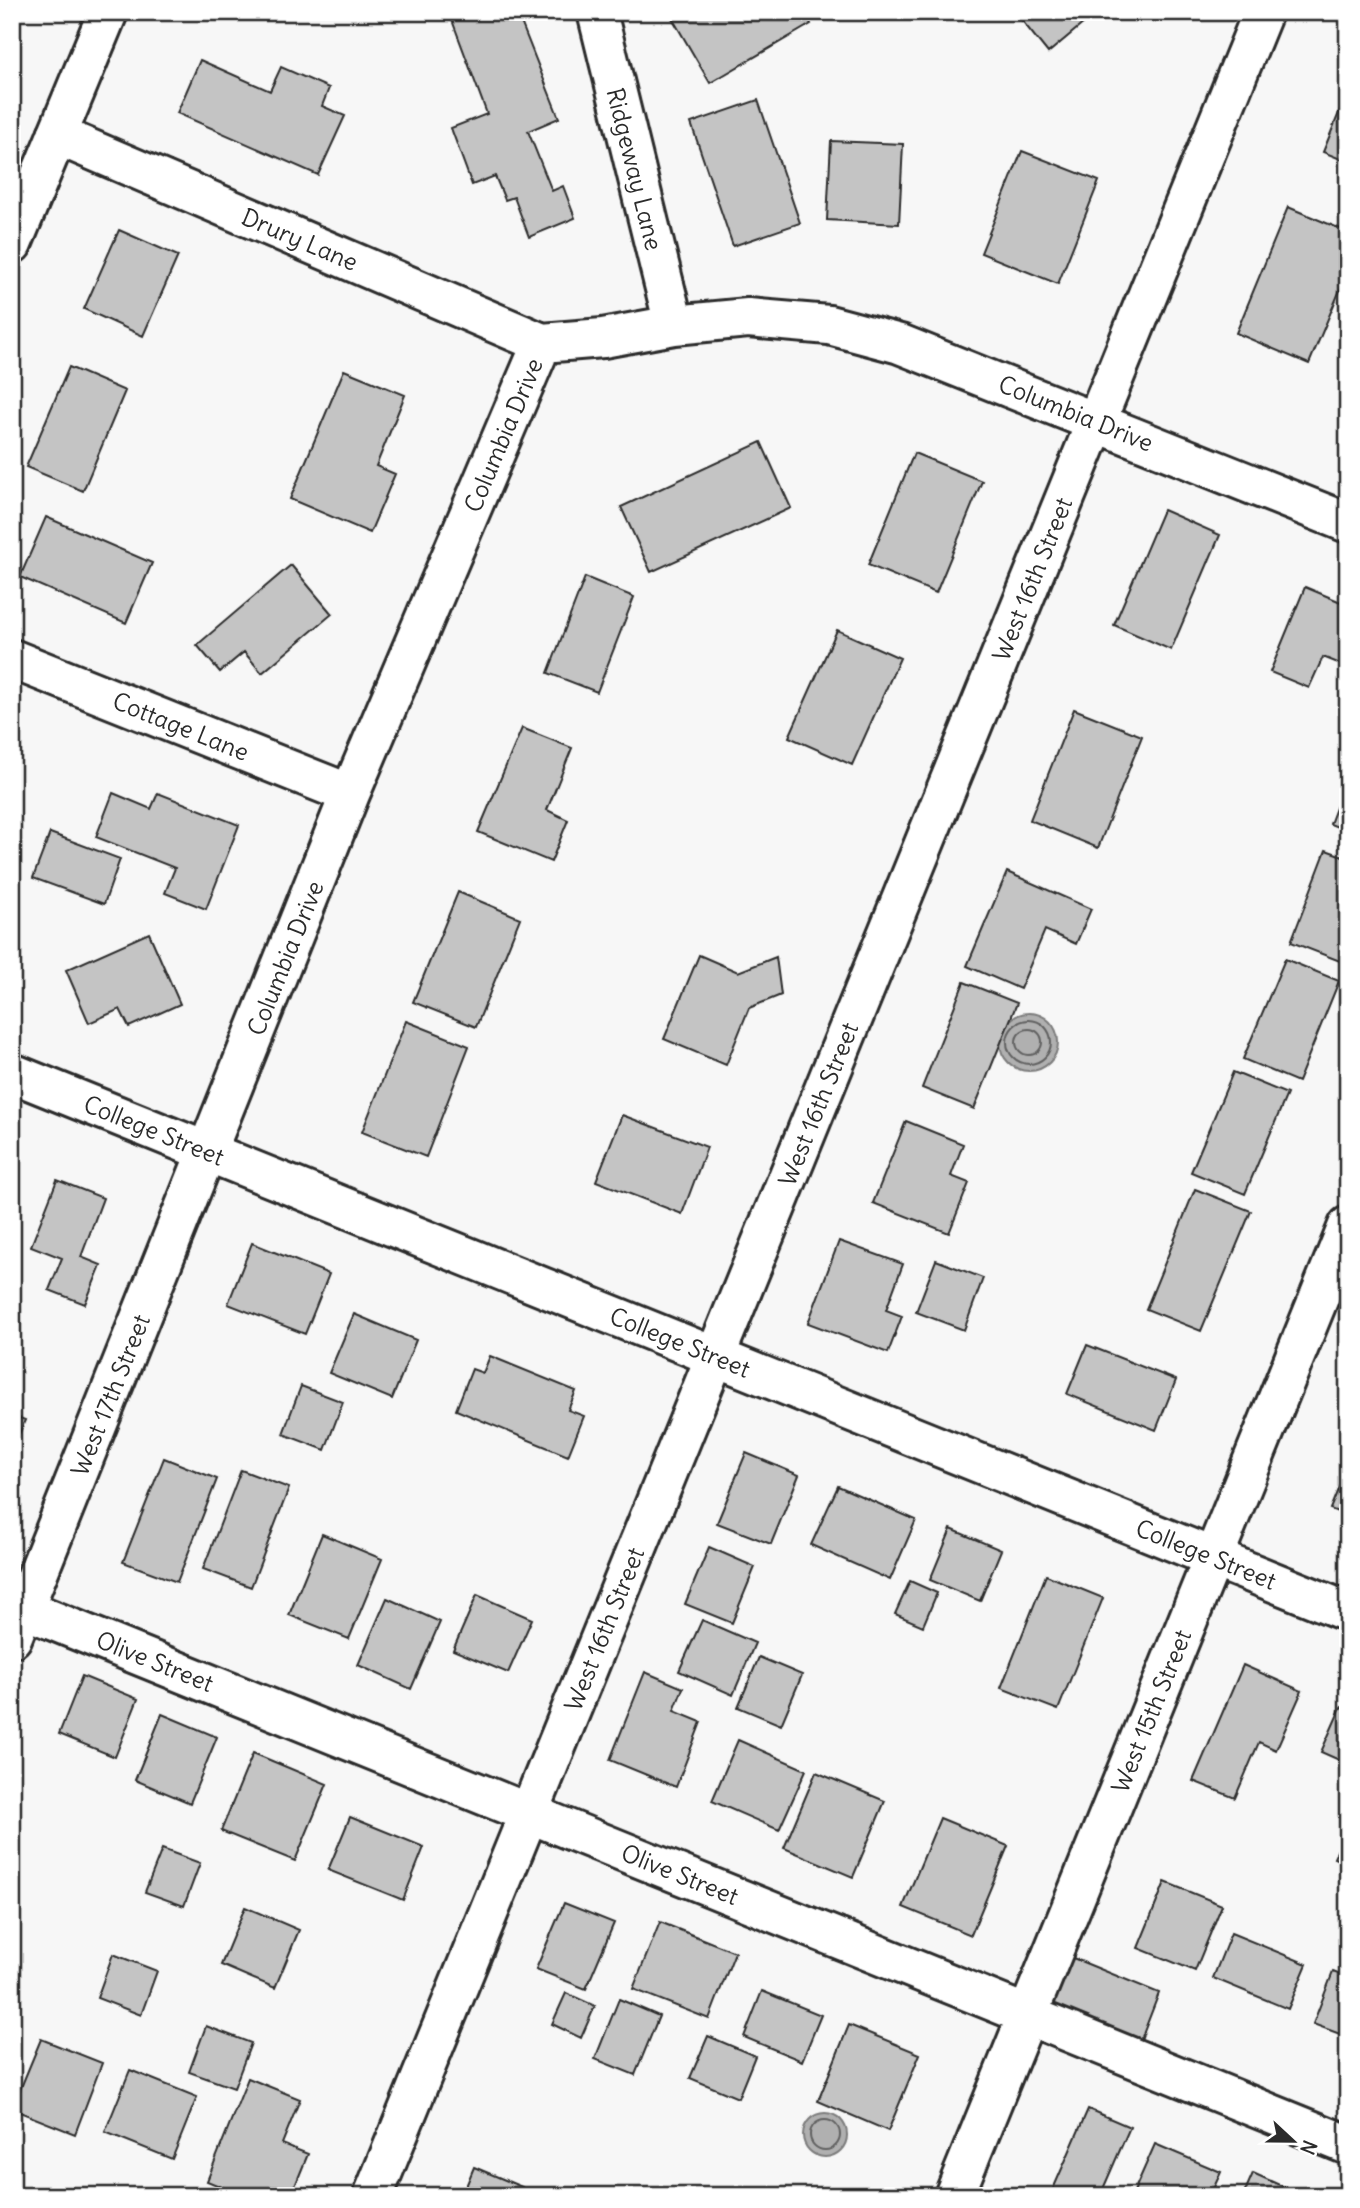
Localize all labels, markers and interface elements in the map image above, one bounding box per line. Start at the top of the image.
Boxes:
street label: Ridgeway Lane [600,85,670,253]
street label: Drury Lane [237,201,363,277]
street label: Columbia Drive [457,354,549,516]
street label: Columbia Drive [994,368,1158,458]
street label: West 16th Street [986,493,1078,665]
street label: Cottage Lane [109,685,253,767]
street label: Columbia Drive [240,876,330,1040]
street label: West 16th Street [772,1018,864,1190]
street label: College Street [79,1088,229,1172]
street label: College Street [605,1300,755,1384]
street label: West 17th Street [64,1310,156,1480]
street label: College Street [1131,1512,1281,1596]
street label: West 16th Street [558,1543,650,1715]
street label: Olive Street [92,1624,218,1698]
street label: West 15th Street [1105,1625,1197,1797]
street label: Olive Street [617,1837,743,1911]
north arrow [1258,2106,1328,2176]
text: N [1295,2137,1322,2158]

